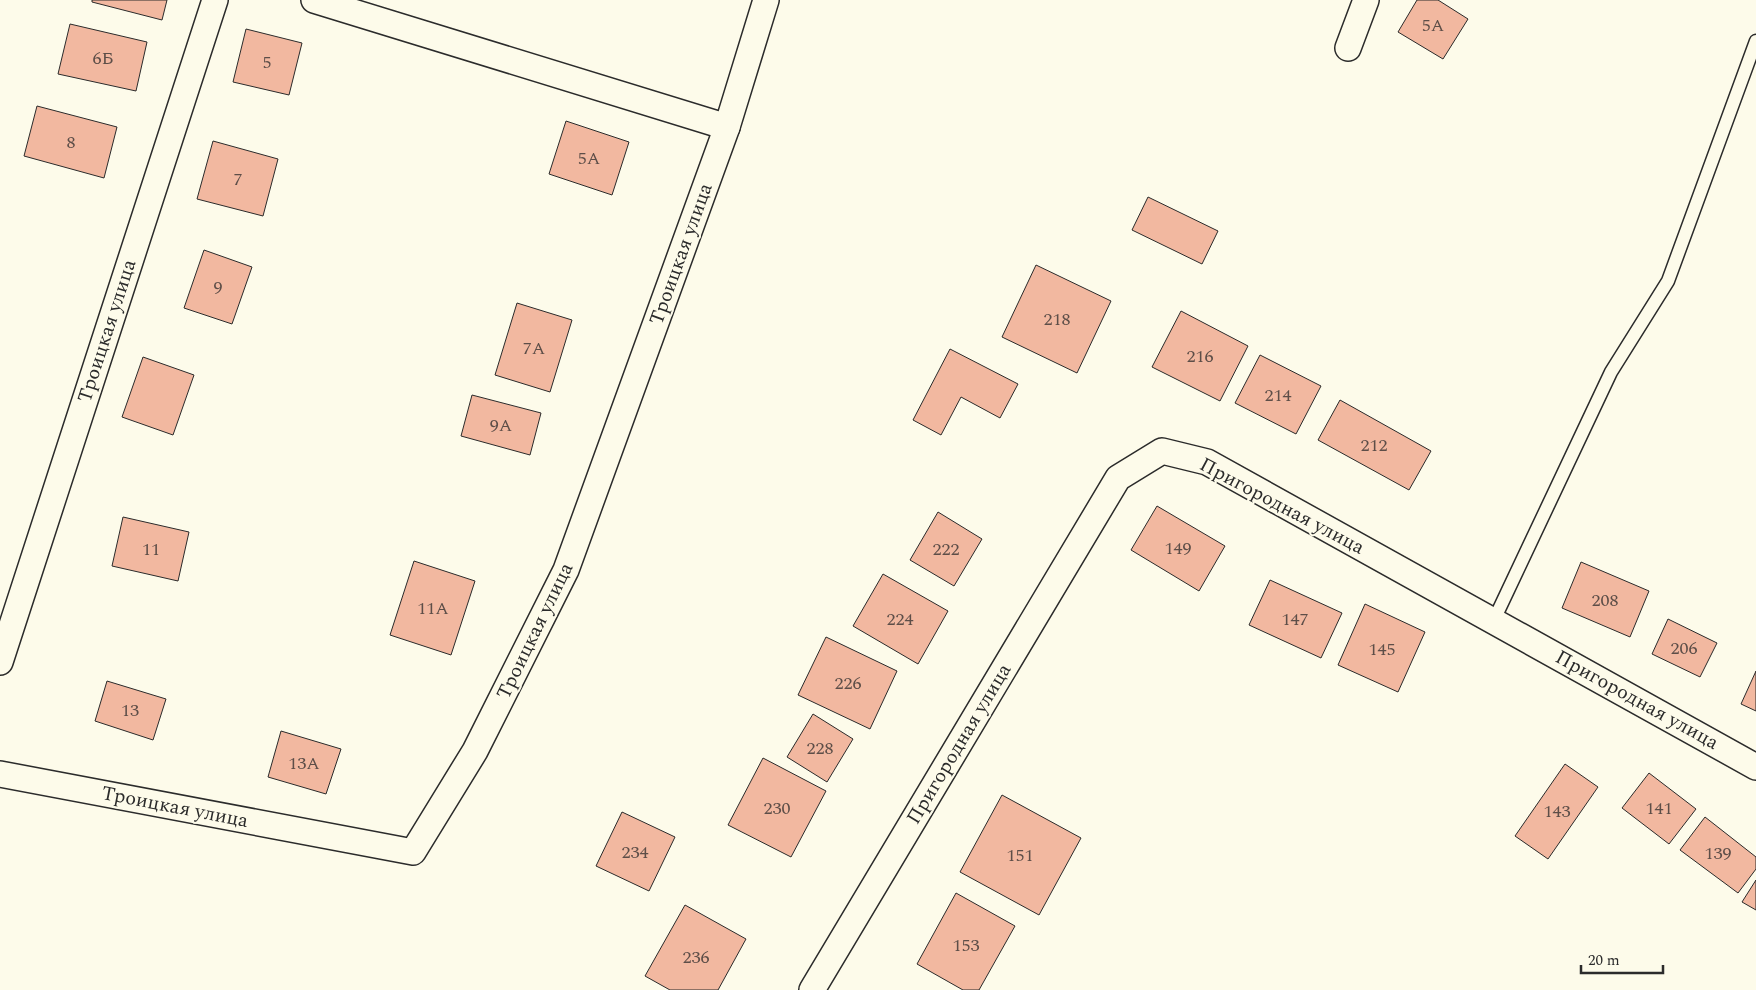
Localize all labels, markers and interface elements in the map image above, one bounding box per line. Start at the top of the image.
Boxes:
house number: 5А [1422,12,1444,39]
house number: 6Б [92,45,114,72]
house number: 5 [263,49,272,76]
house number: 8 [67,129,76,156]
house number: 5А [578,145,600,172]
house number: 7 [234,166,243,193]
street label: Троицкая улица [641,179,721,329]
street label: Троицкая улица [70,255,144,406]
house number: 9 [214,274,223,301]
house number: 218 [1044,306,1071,333]
house number: 7А [523,335,545,362]
house number: 216 [1187,343,1214,370]
house number: 214 [1265,382,1292,409]
house number: 9А [490,412,512,439]
house number: 212 [1361,432,1388,459]
street label: Пригородная улица [1194,450,1370,562]
house number: 149 [1165,535,1192,562]
house number: 11 [142,536,160,563]
house number: 222 [933,536,960,563]
street label: Троицкая улица [489,557,581,705]
house number: 208 [1592,587,1619,614]
house number: 11А [417,595,449,622]
house number: 224 [887,606,914,633]
house number: 147 [1282,606,1309,633]
house number: 206 [1671,635,1698,662]
house number: 145 [1369,636,1396,663]
street label: Пригородная улица [1550,642,1725,758]
street label: Пригородная улица [899,658,1019,830]
house number: 226 [835,670,862,697]
house number: 13 [121,697,139,724]
house number: 228 [807,735,834,762]
house number: 13А [288,750,320,777]
street label: Троицкая улица [99,778,251,836]
house number: 230 [764,795,791,822]
house number: 141 [1646,795,1673,822]
house number: 143 [1544,798,1571,825]
house number: 234 [622,839,649,866]
house number: 139 [1705,840,1732,867]
house number: 151 [1007,842,1034,869]
house number: 153 [953,932,980,959]
scale bar [1581,942,1664,974]
house number: 236 [683,944,710,971]
text: 20 m [1588,949,1620,972]

